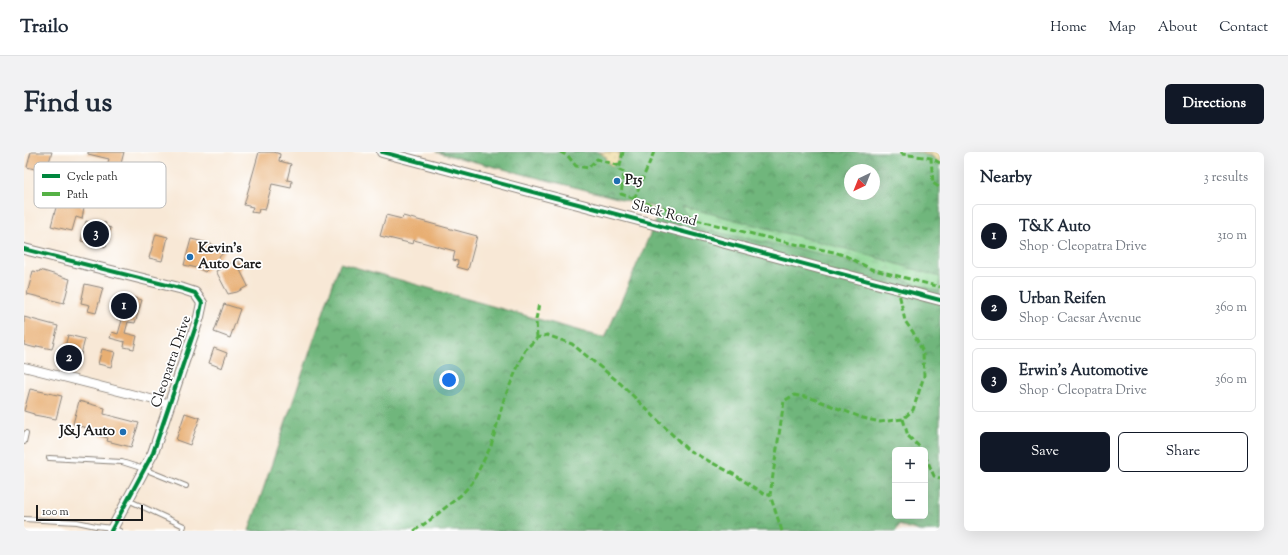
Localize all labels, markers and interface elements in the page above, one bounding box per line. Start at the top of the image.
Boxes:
text: Trailo [20,14,68,41]
text: Home [1050,18,1087,38]
text: Map [1109,18,1136,38]
text: About [1158,18,1197,38]
text: Contact [1219,18,1268,38]
text: Find us [24,84,112,124]
button: Directions [1165,84,1264,124]
legend [34,162,166,208]
north arrow [844,164,880,200]
text: Nearby [980,166,1032,190]
text: Cycle path [67,169,118,185]
text: 3 results [1203,169,1248,187]
place label: P15 [625,171,642,191]
marker: P15 [612,176,622,186]
text: Path [67,187,89,203]
street label: Slack Road [629,196,699,232]
text: T&K Auto [1019,217,1091,238]
pin: 3 [83,219,109,249]
text: 1 [992,227,996,245]
text: 310 m [1217,227,1247,245]
text: Shop · Cleopatra Drive [1019,238,1147,256]
place label: Kevin's Auto Care [198,239,262,275]
marker: Kevin's Auto Care [185,252,195,262]
text: Urban Reifen [1019,289,1106,310]
pin: 1 [111,291,137,321]
text: 2 [991,299,997,317]
text: 360 m [1215,299,1247,317]
text: Shop · Caesar Avenue [1019,310,1141,328]
street label: Cleopatra Drive [147,313,197,411]
pin: 2 [56,343,82,373]
text: Erwin's Automotive [1019,361,1148,382]
your location [439,370,459,390]
text: 3 [991,371,997,389]
text: 360 m [1215,371,1247,389]
text: Shop · Cleopatra Drive [1019,382,1147,400]
place label: J&J Auto [58,422,115,442]
marker: J&J Auto [118,427,128,437]
button: Save [980,432,1110,472]
button: Share [1118,432,1248,472]
map controls [892,447,928,519]
button: + [892,447,928,483]
button: − [892,483,928,519]
scale bar [36,503,143,522]
text: 100 m [42,504,69,520]

